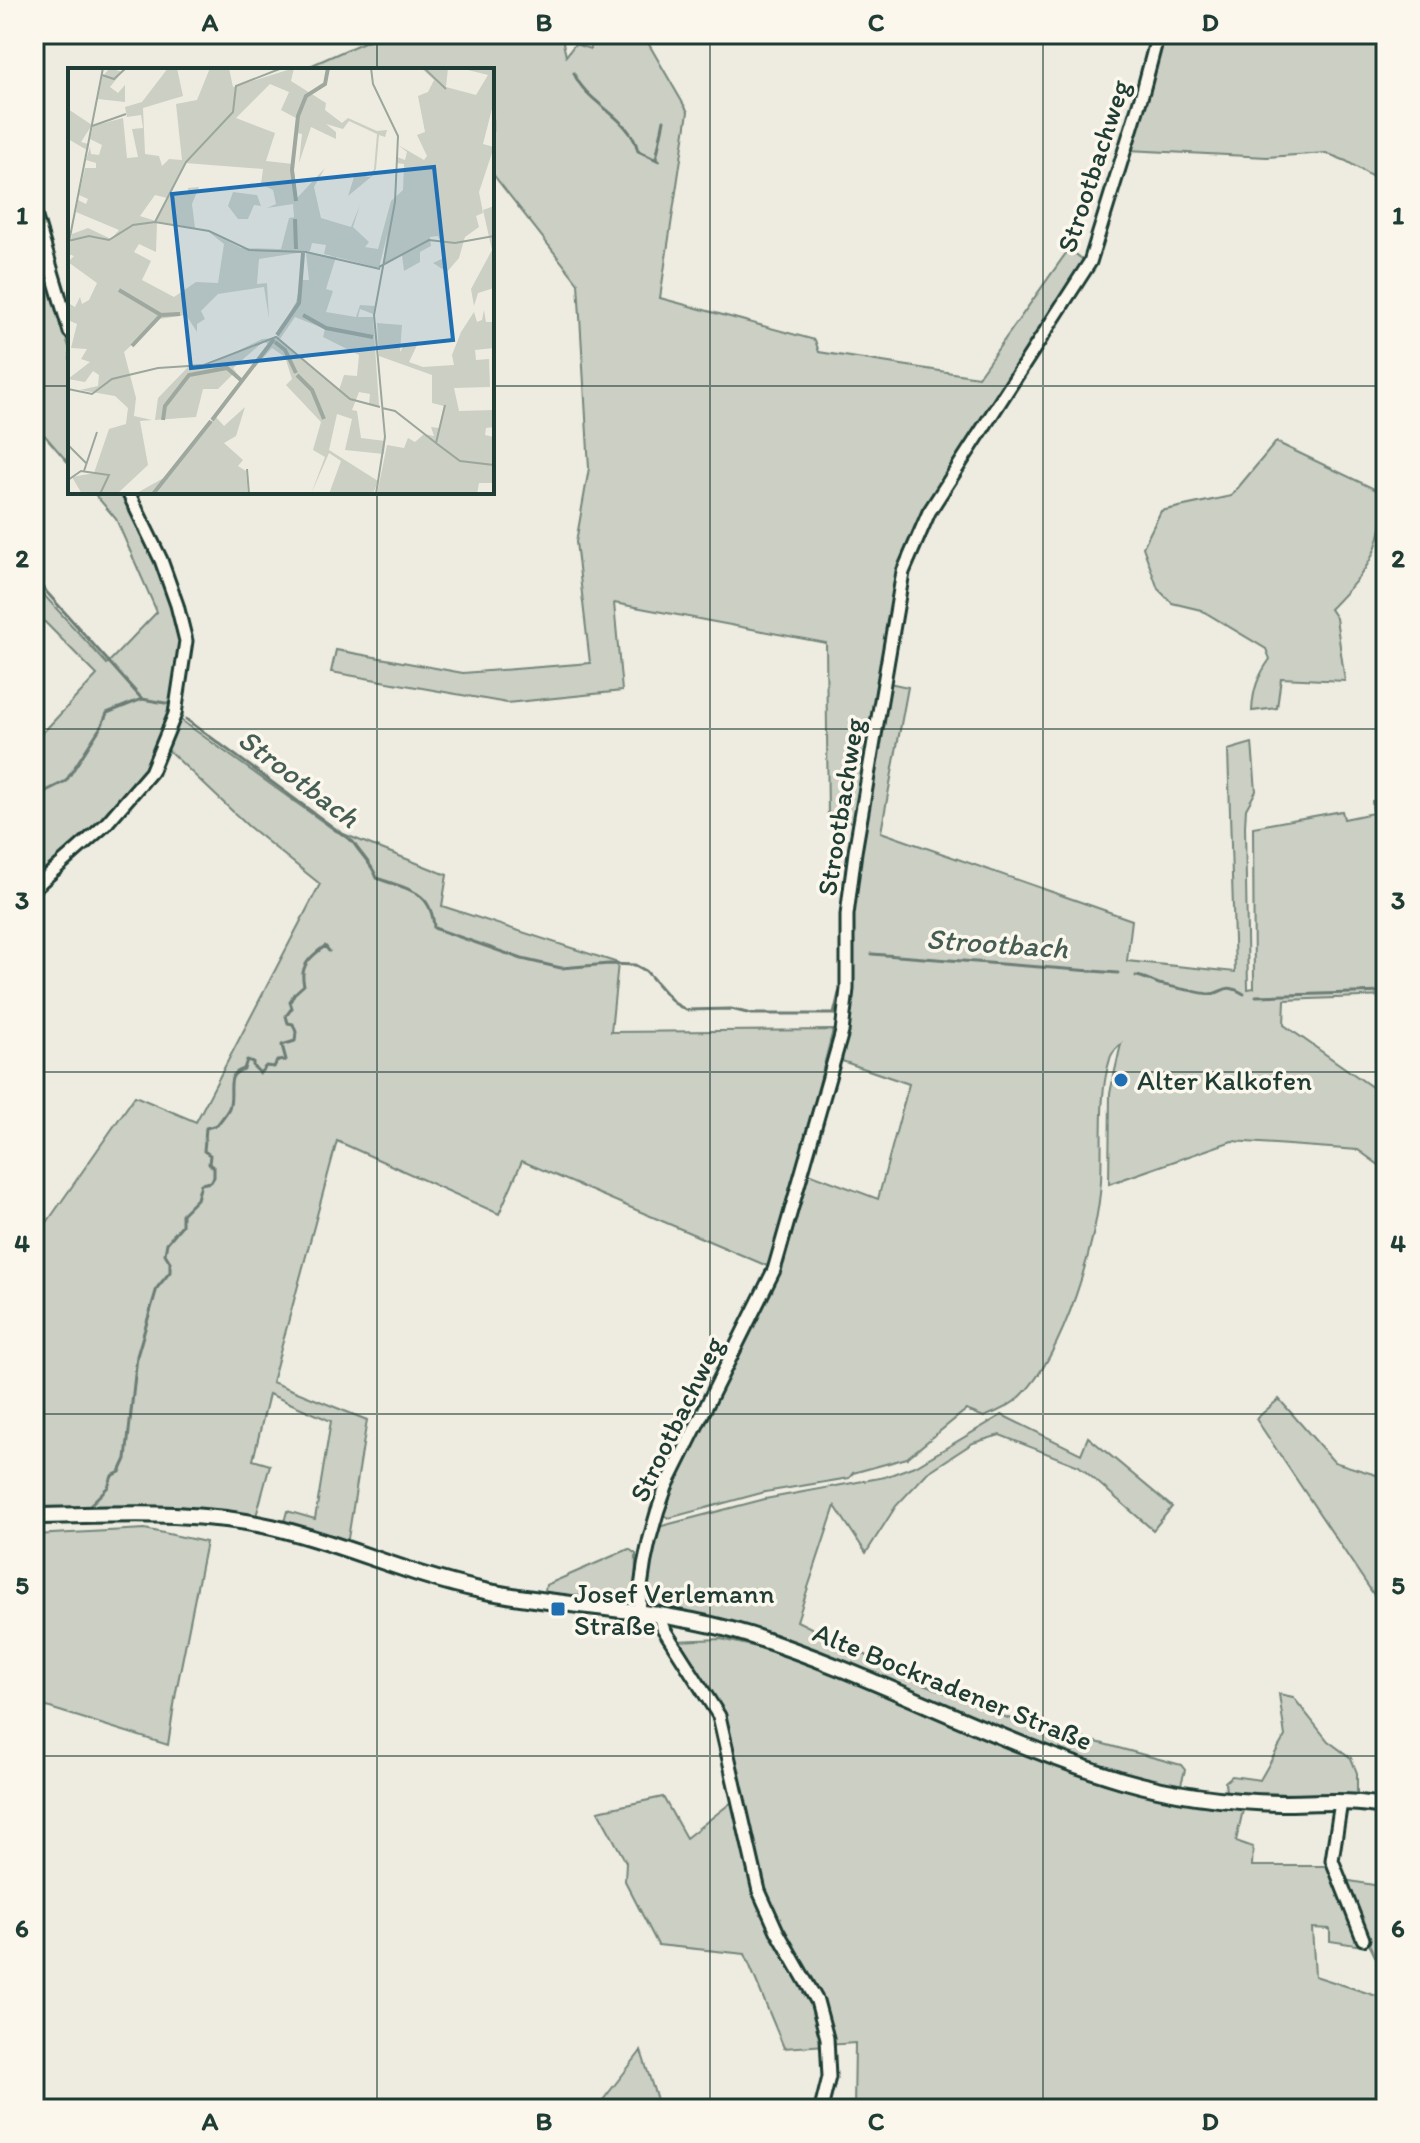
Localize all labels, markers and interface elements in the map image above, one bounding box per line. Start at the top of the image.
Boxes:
text: A [201,6,219,38]
text: B [536,6,553,38]
text: C [868,6,885,38]
text: D [1201,6,1219,38]
inset map [68,68,494,494]
street label: Strootbachweg [1049,75,1137,257]
text: 1 [16,199,28,231]
text: 1 [1392,199,1404,231]
text: 2 [15,542,29,574]
text: 2 [1391,542,1405,574]
street label: Strootbachweg [809,715,871,898]
water label: Strootbach [231,720,367,836]
text: 3 [15,884,29,916]
text: 3 [1391,884,1405,916]
water label: Strootbach [925,920,1069,966]
place label: Alter Kalkofen [1137,1063,1312,1097]
marker: Alter Kalkofen [1112,1071,1130,1089]
text: 4 [14,1227,30,1259]
text: 4 [1390,1227,1406,1259]
street label: Strootbachweg [621,1330,731,1507]
text: 5 [15,1569,29,1601]
text: 5 [1391,1569,1405,1601]
place label: Josef Verlemann Straße [574,1576,775,1642]
marker: Josef Verlemann Straße [549,1600,567,1618]
street label: Alte Bockradener Straße [808,1614,1098,1758]
text: 6 [15,1912,29,1944]
text: 6 [1391,1912,1405,1944]
text: A [201,2105,219,2137]
text: B [536,2105,553,2137]
text: C [868,2105,885,2137]
text: D [1201,2105,1219,2137]

